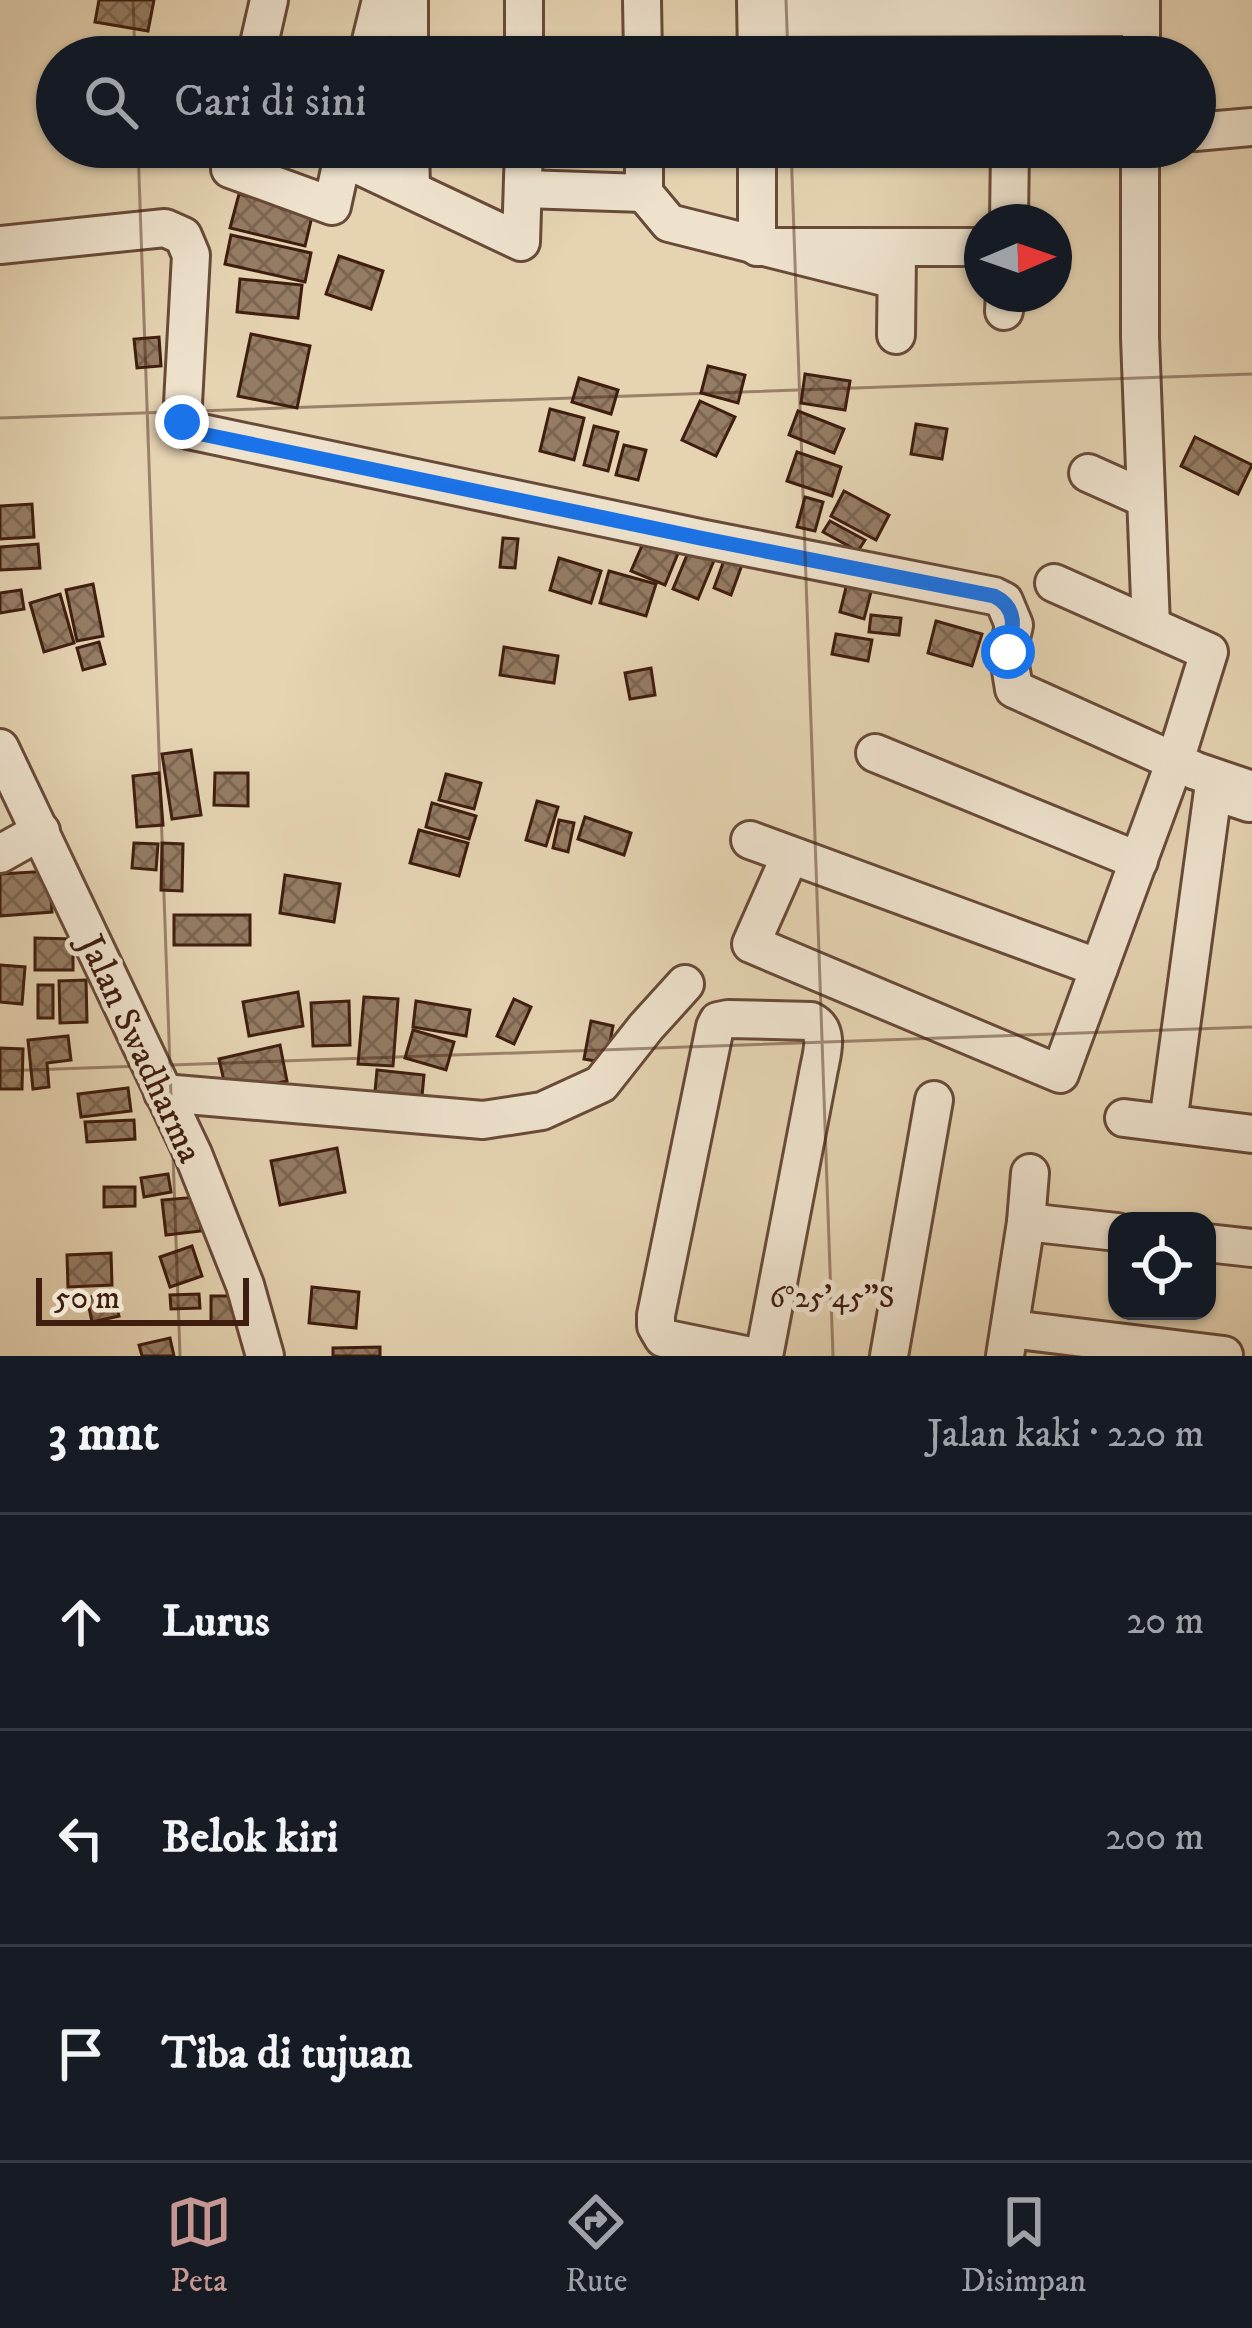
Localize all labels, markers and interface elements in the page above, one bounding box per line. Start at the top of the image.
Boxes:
search box [36,36,1216,168]
icon: search [78,69,144,135]
text: Cari di sini [174,74,366,130]
north arrow [964,204,1072,312]
route end [155,395,209,449]
route start [981,625,1035,679]
street label: Jalan Swadharma [66,925,212,1171]
map controls [1108,1212,1216,1320]
button: locate [1108,1212,1216,1320]
scale bar [36,1272,249,1325]
text: 50 m [54,1278,120,1319]
text: 6°25'45"S [770,1280,894,1317]
text: 3 mnt [48,1402,159,1466]
text: Jalan kaki · 220 m [927,1410,1204,1459]
icon: ahead [48,1589,114,1655]
text: Lurus [162,1594,270,1650]
text: 20 m [1126,1597,1204,1646]
icon: left [48,1805,114,1871]
text: Belok kiri [162,1810,338,1866]
text: 200 m [1105,1813,1204,1862]
icon: arrive [48,2021,114,2087]
text: Tiba di tujuan [162,2026,412,2082]
tab: Peta [166,2189,232,2302]
tab: Rute [563,2189,629,2302]
tab: Disimpan [961,2189,1086,2302]

